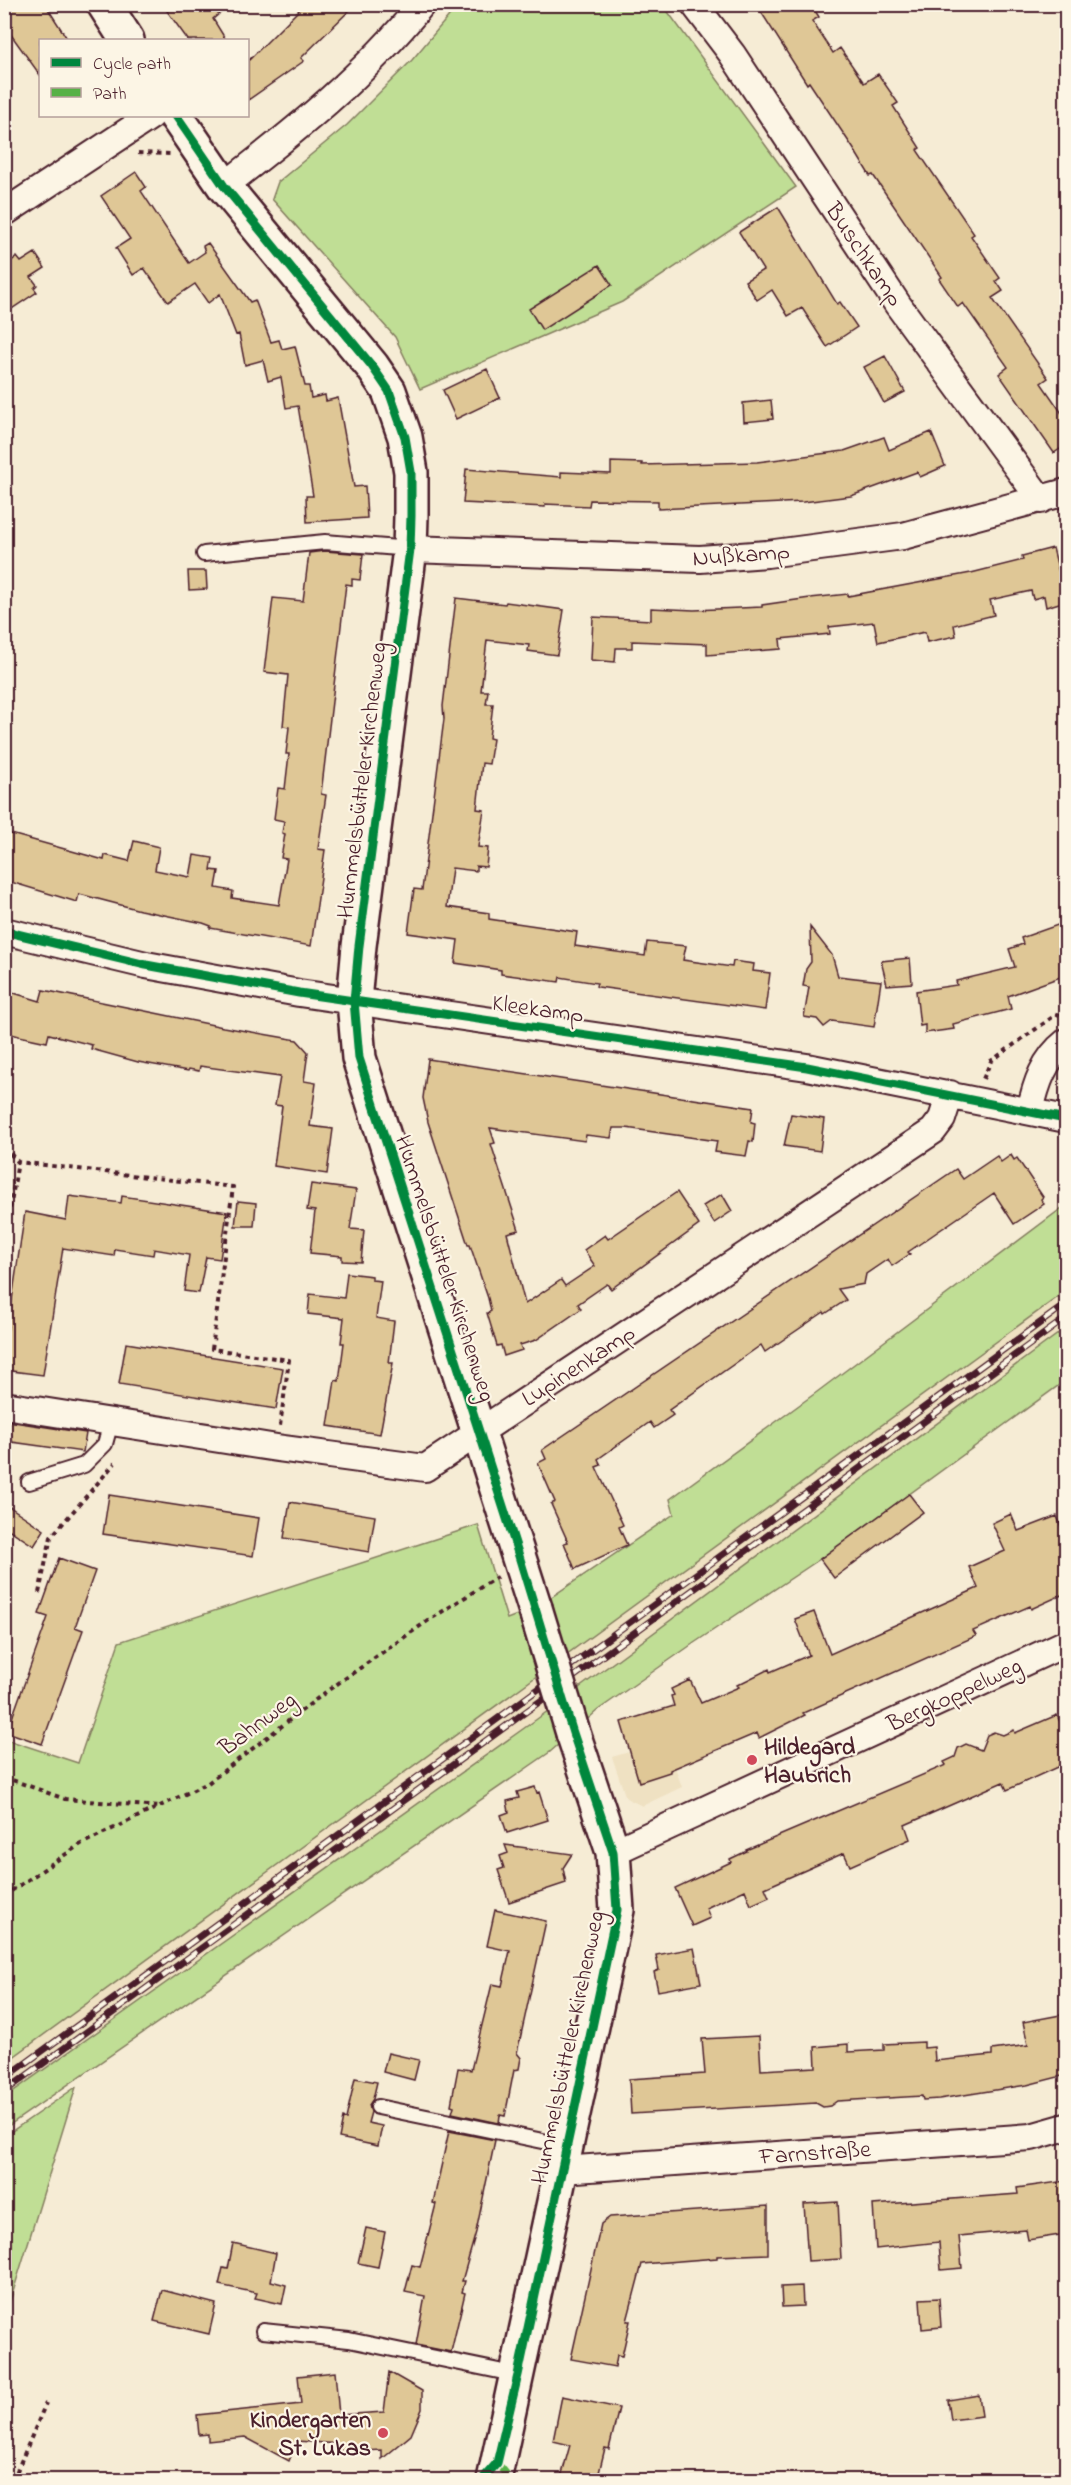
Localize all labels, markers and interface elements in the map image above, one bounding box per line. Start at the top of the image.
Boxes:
legend [39,39,249,117]
text: Cycle path [93,52,171,78]
text: Path [93,82,127,108]
street label: Buschkamp [815,195,911,315]
street label: Nußkamp [691,536,791,577]
street label: Hummelsbütteler Kirchenweg [329,640,398,921]
street label: Kleekamp [490,987,586,1034]
street label: Hummelsbütteler Kirchenweg [384,1131,503,1407]
street label: Lupinenkamp [516,1317,643,1417]
street label: Bergkoppelweg [881,1650,1028,1743]
street label: Bahnweg [211,1684,305,1767]
place label: Hildegard Haubrich [764,1731,856,1794]
marker: Hildegard Haubrich [745,1753,759,1767]
street label: Hummelsbütteler Kirchenweg [523,1908,616,2187]
street label: Farnstraße [757,2133,872,2176]
place label: Kindergarten St. Lukas [250,2404,371,2467]
marker: Kindergarten St. Lukas [376,2426,390,2440]

